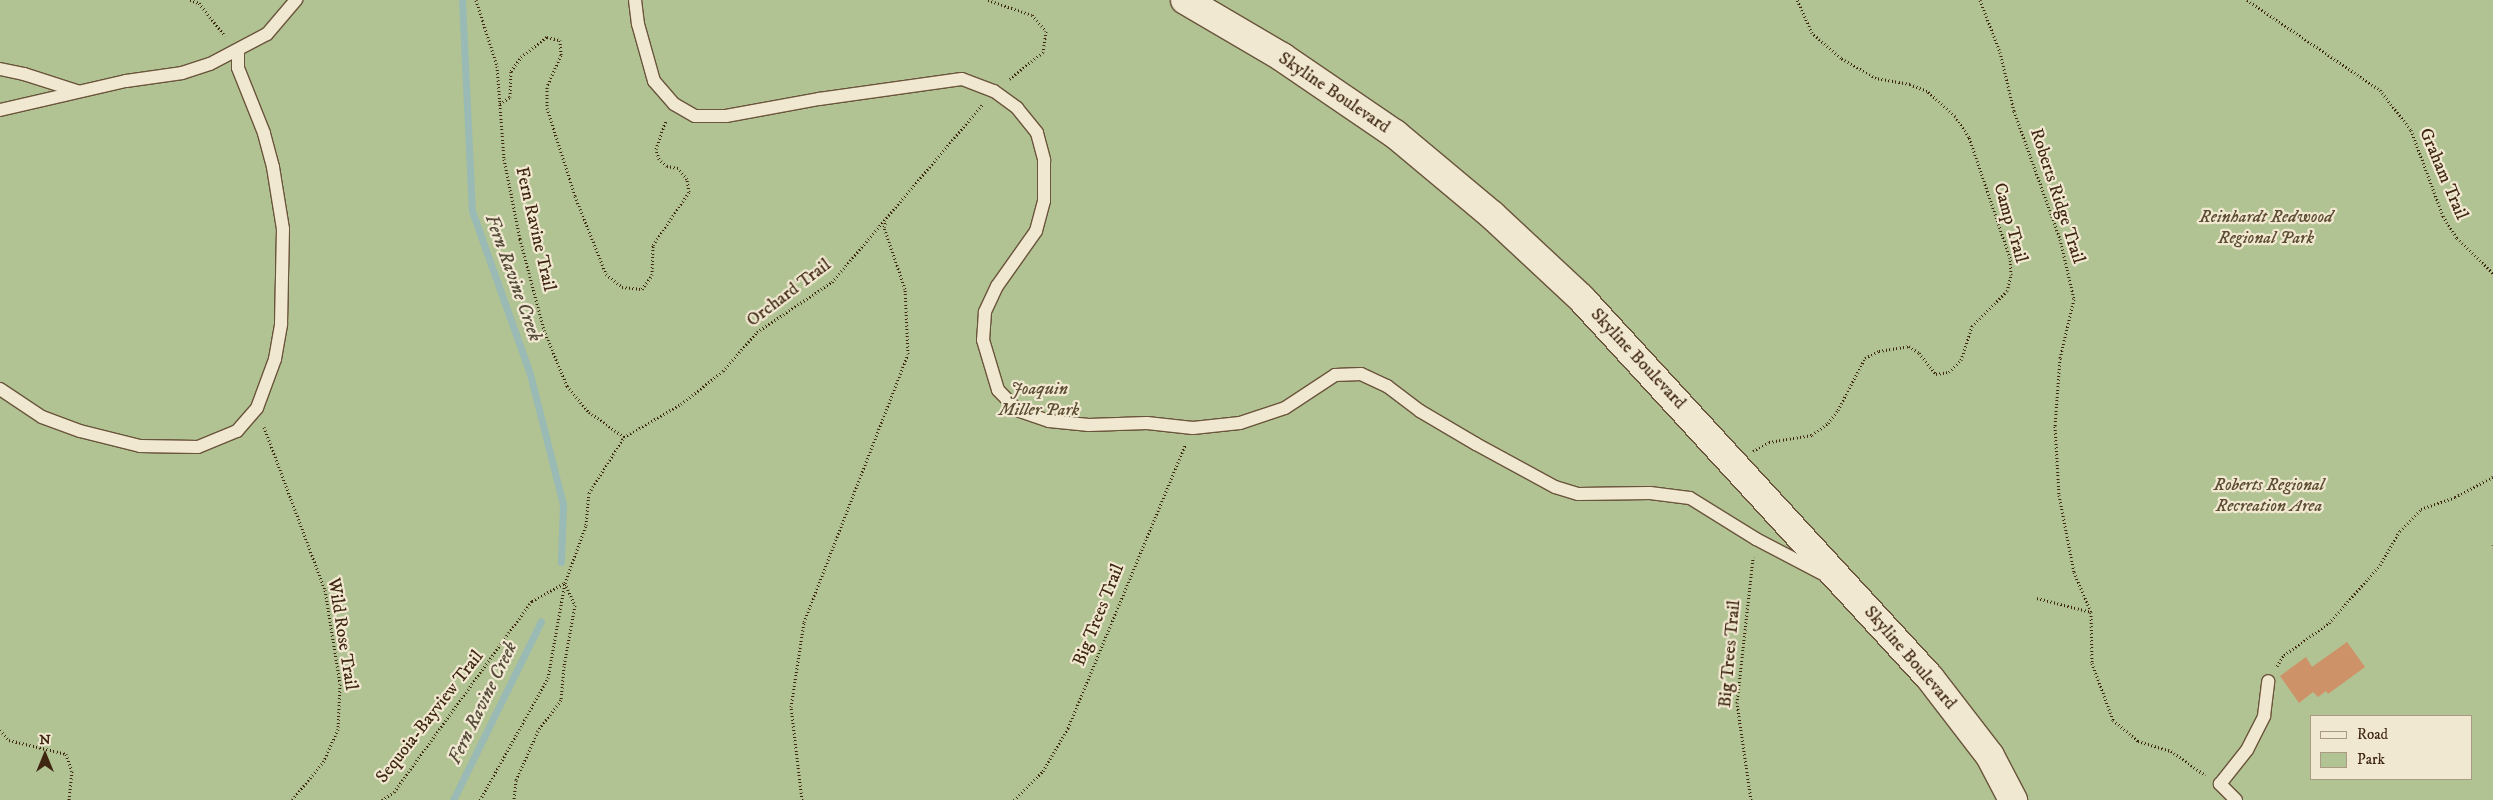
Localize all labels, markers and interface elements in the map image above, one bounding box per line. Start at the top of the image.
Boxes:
street label: Skyline Boulevard [1274,48,1394,138]
street label: Graham Trail [2414,125,2472,223]
street label: Roberts Ridge Trail [2025,126,2089,266]
street label: Fern Ravine Trail [510,165,560,293]
street label: Camp Trail [1988,181,2032,265]
park label: Reinhardt Redwood Regional Park [2199,207,2333,250]
water label: Fern Ravine Creek [479,211,547,345]
street label: Orchard Trail [743,254,835,332]
street label: Skyline Boulevard [1586,304,1690,414]
park label: Joaquin Miller Park [999,379,1079,422]
park label: Roberts Regional Recreation Area [2214,475,2324,518]
street label: Big Trees Trail [1069,561,1129,669]
street label: Wild Rose Trail [322,576,362,692]
street label: Big Trees Trail [1715,599,1745,709]
street label: Skyline Boulevard [1859,602,1961,714]
water label: Fern Ravine Creek [444,638,522,768]
street label: Sequoia-Bayview Trail [372,647,488,787]
legend [2310,715,2473,780]
text: Road [2357,725,2388,744]
north arrow [20,730,70,780]
text: N [39,731,51,749]
text: Park [2357,750,2385,769]

